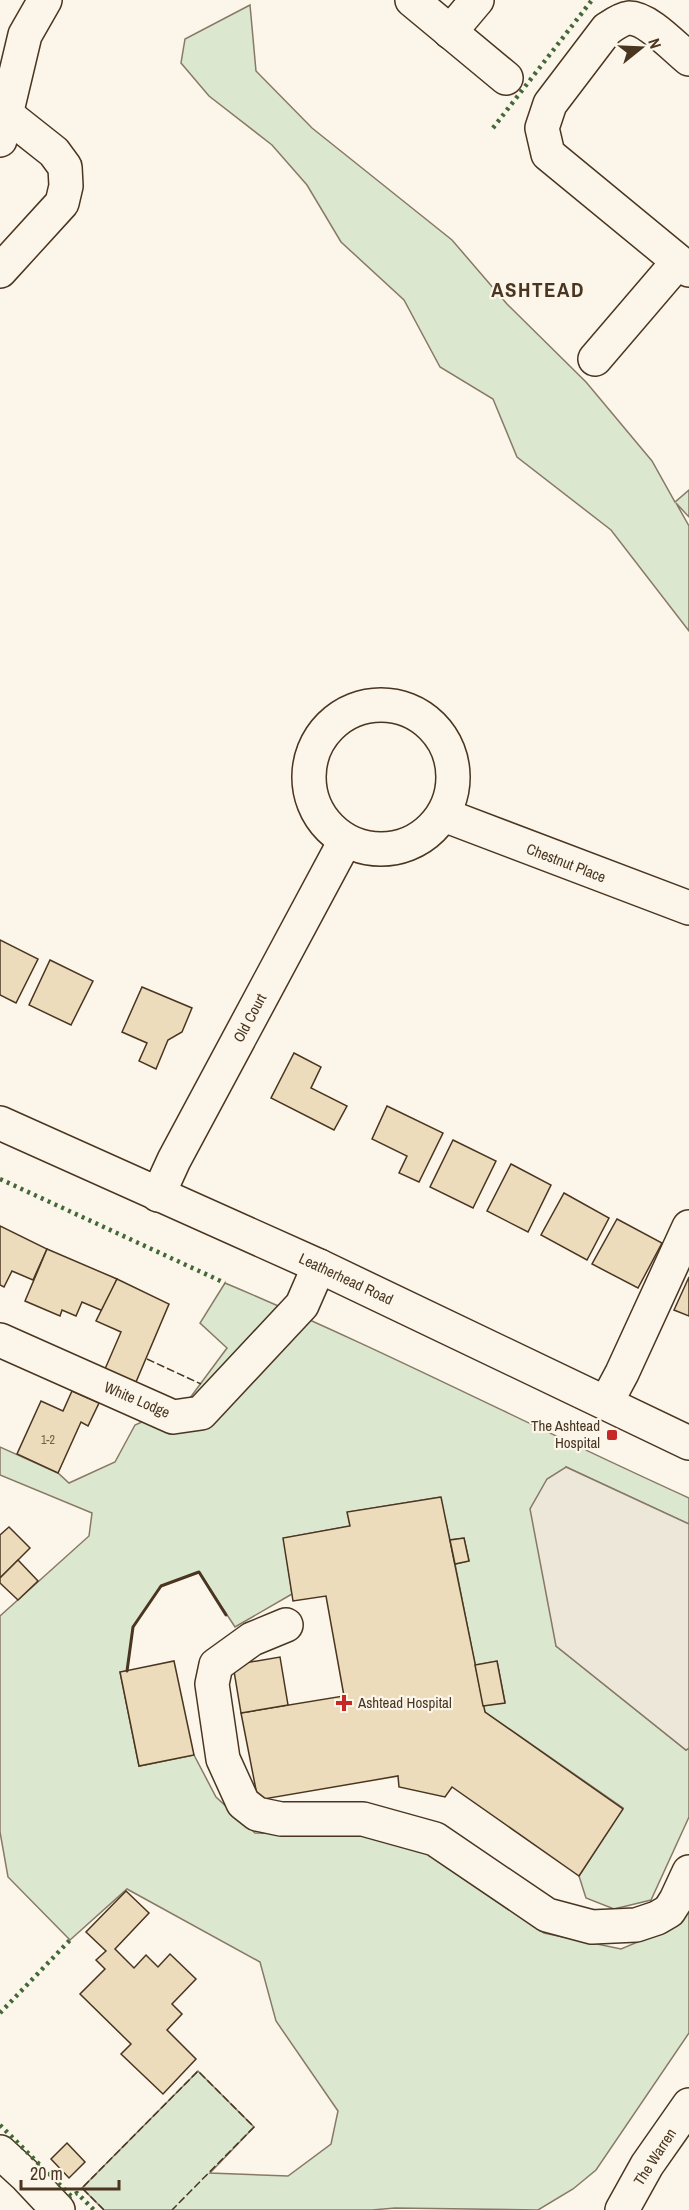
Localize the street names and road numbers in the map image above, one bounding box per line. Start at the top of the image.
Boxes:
street label: Chestnut Place [523,838,609,887]
street label: Old Court [228,989,271,1046]
street label: Leatherhead Road [296,1247,397,1310]
street label: White Lodge [101,1376,174,1423]
street label: The Warren [628,2124,681,2189]

